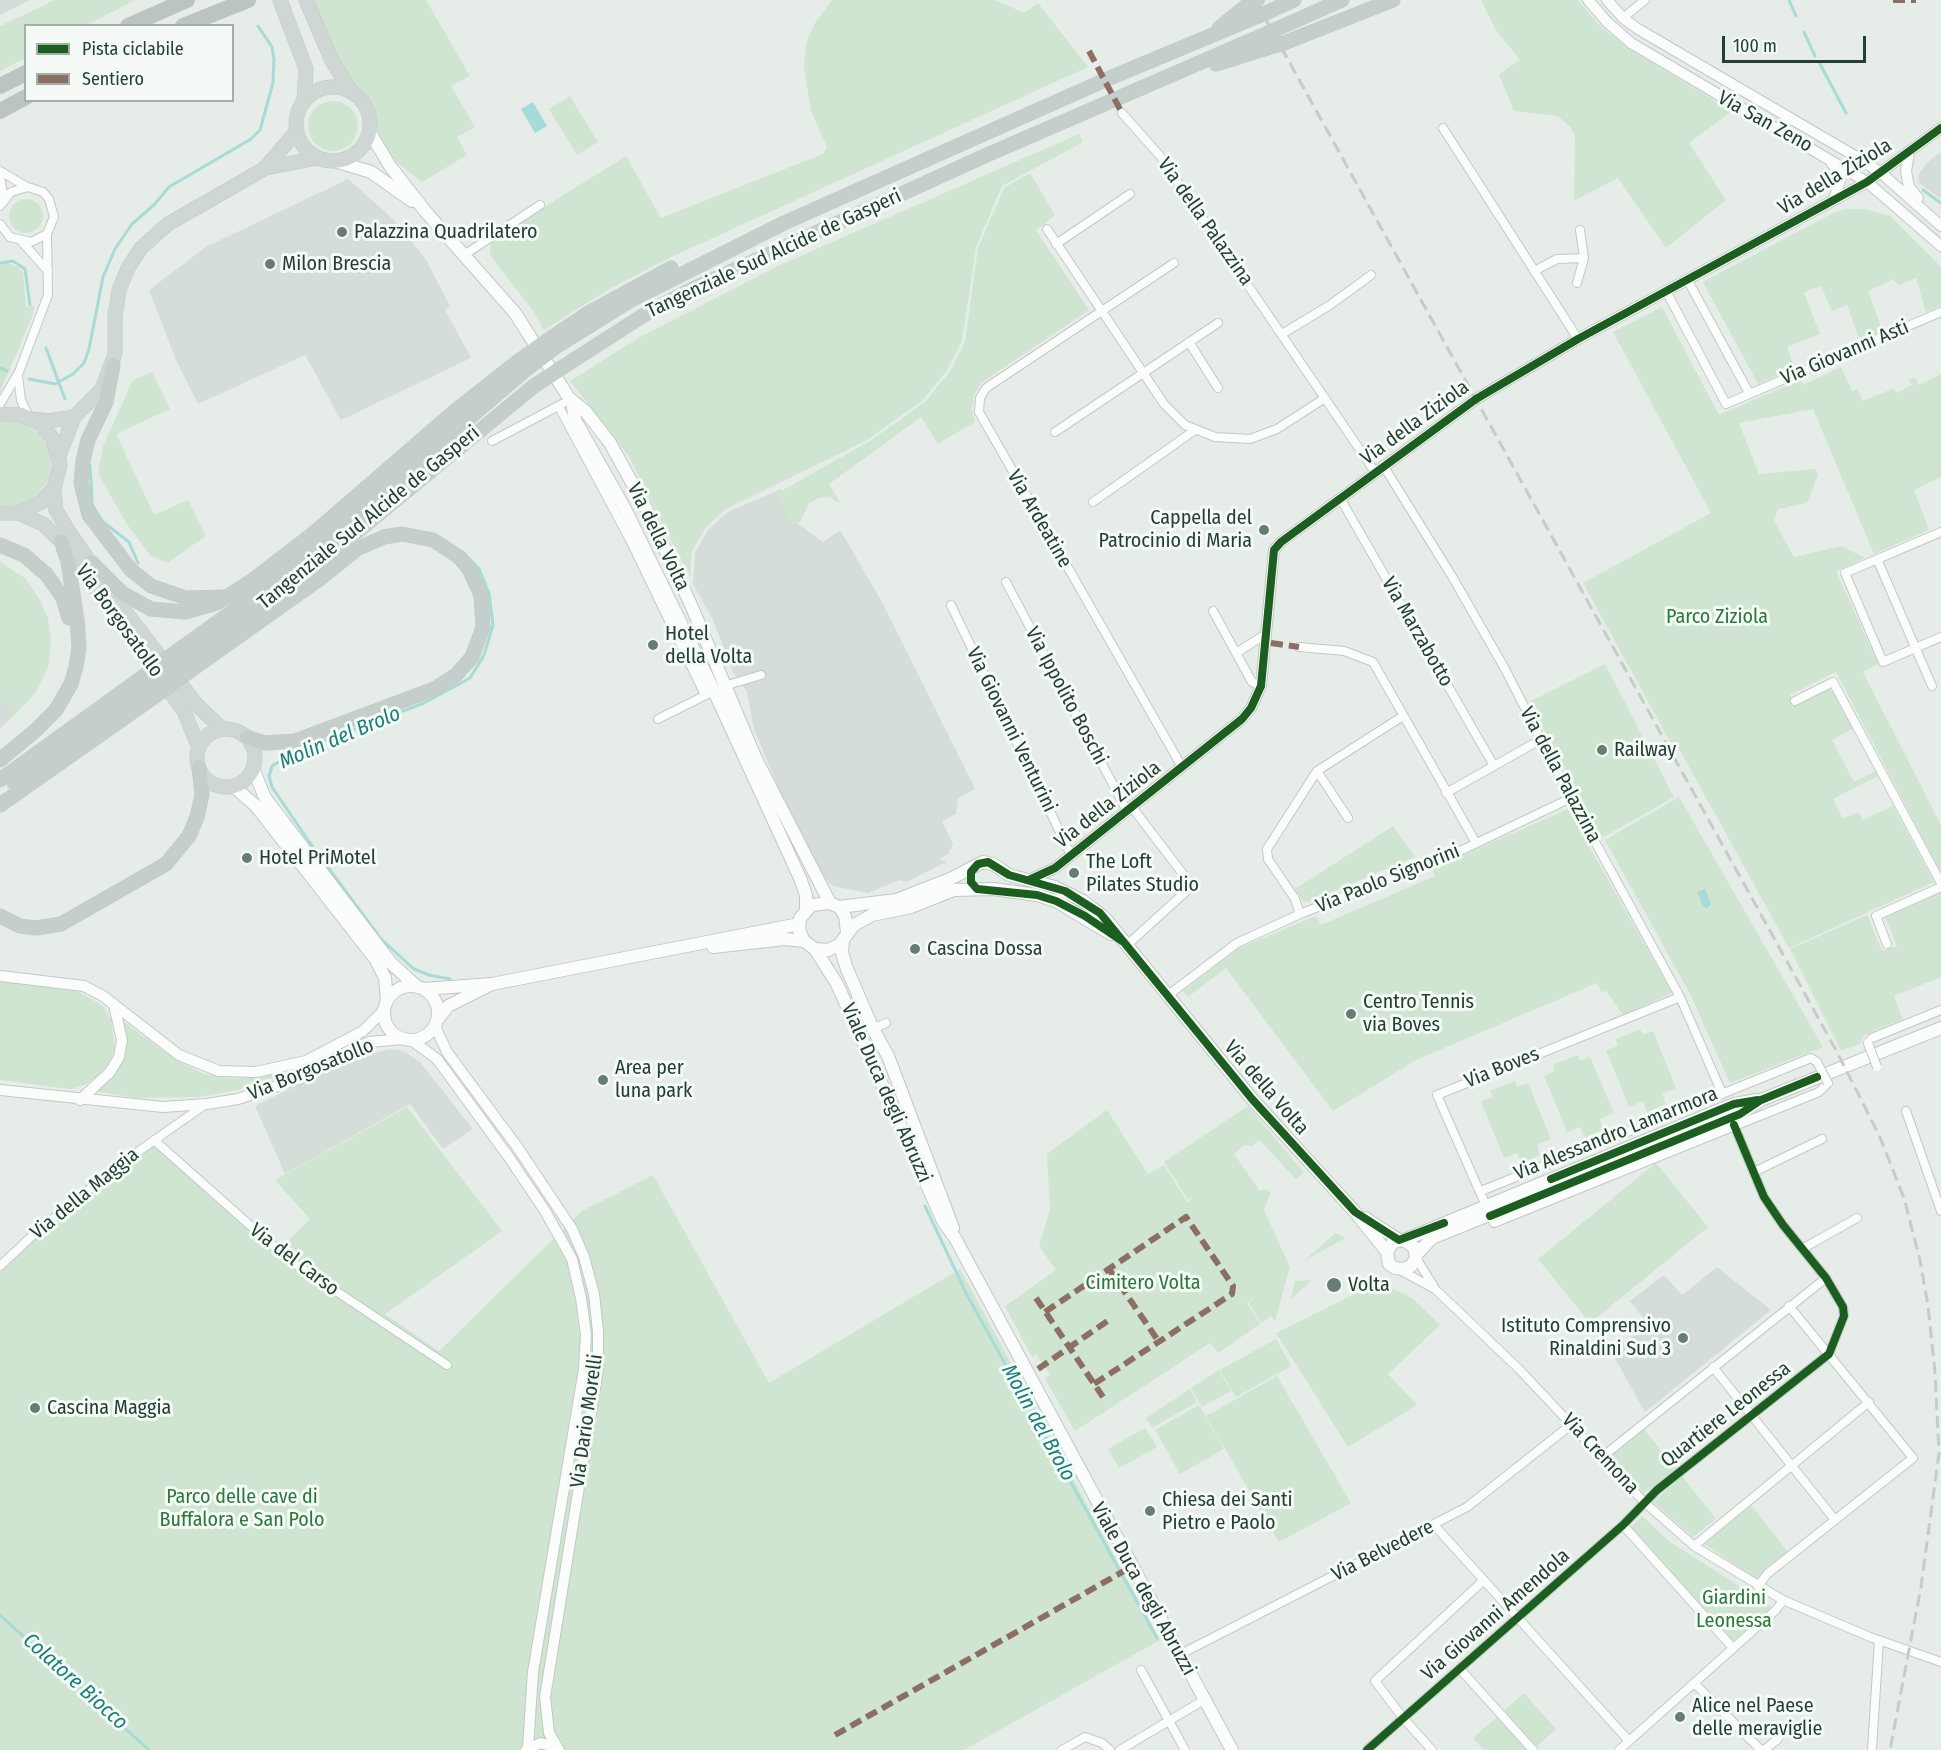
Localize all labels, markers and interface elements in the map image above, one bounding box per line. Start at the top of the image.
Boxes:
legend [24,24,234,102]
scale bar [1725,24,1869,62]
text: 100 m [1733,35,1777,57]
text: Pista ciclabile [82,38,184,60]
text: Sentiero [82,68,144,90]
street label: Via San Zeno [1713,86,1817,158]
street label: Via della Ziziola [1774,134,1896,220]
street label: Via della Palazzina [1152,153,1258,291]
street label: Tangenziale Sud Alcide de Gasperi [643,184,905,324]
place label: Palazzina Quadrilatero [354,220,537,244]
marker: Palazzina Quadrilatero [335,225,349,239]
place label: Milon Brescia [282,252,391,276]
marker: Milon Brescia [263,257,277,271]
street label: Via Giovanni Asti [1777,315,1913,391]
street label: Via della Ziziola [1356,376,1474,470]
street label: Tangenziale Sud Alcide de Gasperi [253,421,485,615]
street label: Via Ardeatine [1001,466,1077,572]
street label: Via della Volta [622,479,694,595]
place label: Cappella del Patrocinio di Maria [1099,506,1252,553]
marker: Cappella del Patrocinio di Maria [1257,523,1271,537]
street label: Via Borgosatollo [70,560,168,682]
street label: Via Marzabotto [1376,573,1458,691]
park label: Parco Ziziola [1666,605,1768,629]
place label: Hotel della Volta [665,622,752,669]
street label: Via Ippolito Boschi [1020,623,1112,769]
marker: Hotel della Volta [646,638,660,652]
street label: Via Giovanni Venturini [961,644,1061,816]
water label: Molin del Brolo [275,701,405,775]
street label: Via della Palazzina [1514,703,1606,847]
place label: Railway [1614,738,1676,762]
marker: Railway [1595,743,1609,757]
street label: Via della Ziziola [1050,756,1166,854]
street label: Via Paolo Signorini [1313,839,1463,919]
place label: Hotel PriMotel [259,846,376,870]
place label: The Loft Pilates Studio [1086,850,1199,897]
marker: Hotel PriMotel [240,851,254,865]
marker: The Loft Pilates Studio [1067,866,1081,880]
place label: Cascina Dossa [927,937,1042,961]
marker: Cascina Dossa [908,942,922,956]
place label: Centro Tennis via Boves [1363,990,1474,1037]
street label: Viale Duca degli Abruzzi [836,1000,936,1186]
marker: Centro Tennis via Boves [1344,1007,1358,1021]
street label: Via Borgosatollo [245,1034,377,1106]
street label: Via della Volta [1219,1036,1313,1140]
street label: Via Boves [1461,1042,1543,1094]
place label: Area per luna park [615,1056,692,1103]
marker: Area per luna park [596,1073,610,1087]
street label: Via Alessandro Lamarmora [1511,1082,1721,1186]
street label: Via della Maggia [26,1143,144,1245]
street label: Via del Carso [245,1219,343,1301]
park label: Cimitero Volta [1085,1271,1201,1295]
place label: Volta [1348,1273,1390,1297]
marker: Volta [1325,1276,1343,1294]
place label: Istituto Comprensivo Rinaldini Sud 3 [1501,1314,1671,1361]
marker: Istituto Comprensivo Rinaldini Sud 3 [1676,1331,1690,1345]
street label: Via Dario Morelli [566,1353,608,1489]
street label: Quartiere Leonessa [1656,1357,1796,1473]
water label: Molin del Brolo [996,1360,1080,1486]
place label: Cascina Maggia [47,1396,171,1420]
marker: Cascina Maggia [28,1401,42,1415]
street label: Via Cremona [1556,1408,1644,1500]
park label: Parco delle cave di Buffalora e San Polo [160,1485,324,1532]
place label: Chiesa dei Santi Pietro e Paolo [1162,1488,1292,1535]
street label: Viale Duca degli Abruzzi [1085,1498,1201,1680]
marker: Chiesa dei Santi Pietro e Paolo [1143,1504,1157,1518]
street label: Via Belvedere [1328,1515,1438,1587]
street label: Via Giovanni Amendola [1417,1544,1575,1686]
park label: Giardini Leonessa [1696,1586,1772,1633]
water label: Colatore Biocco [17,1628,133,1736]
place label: Alice nel Paese delle meraviglie [1692,1694,1822,1741]
marker: Alice nel Paese delle meraviglie [1673,1710,1687,1724]

